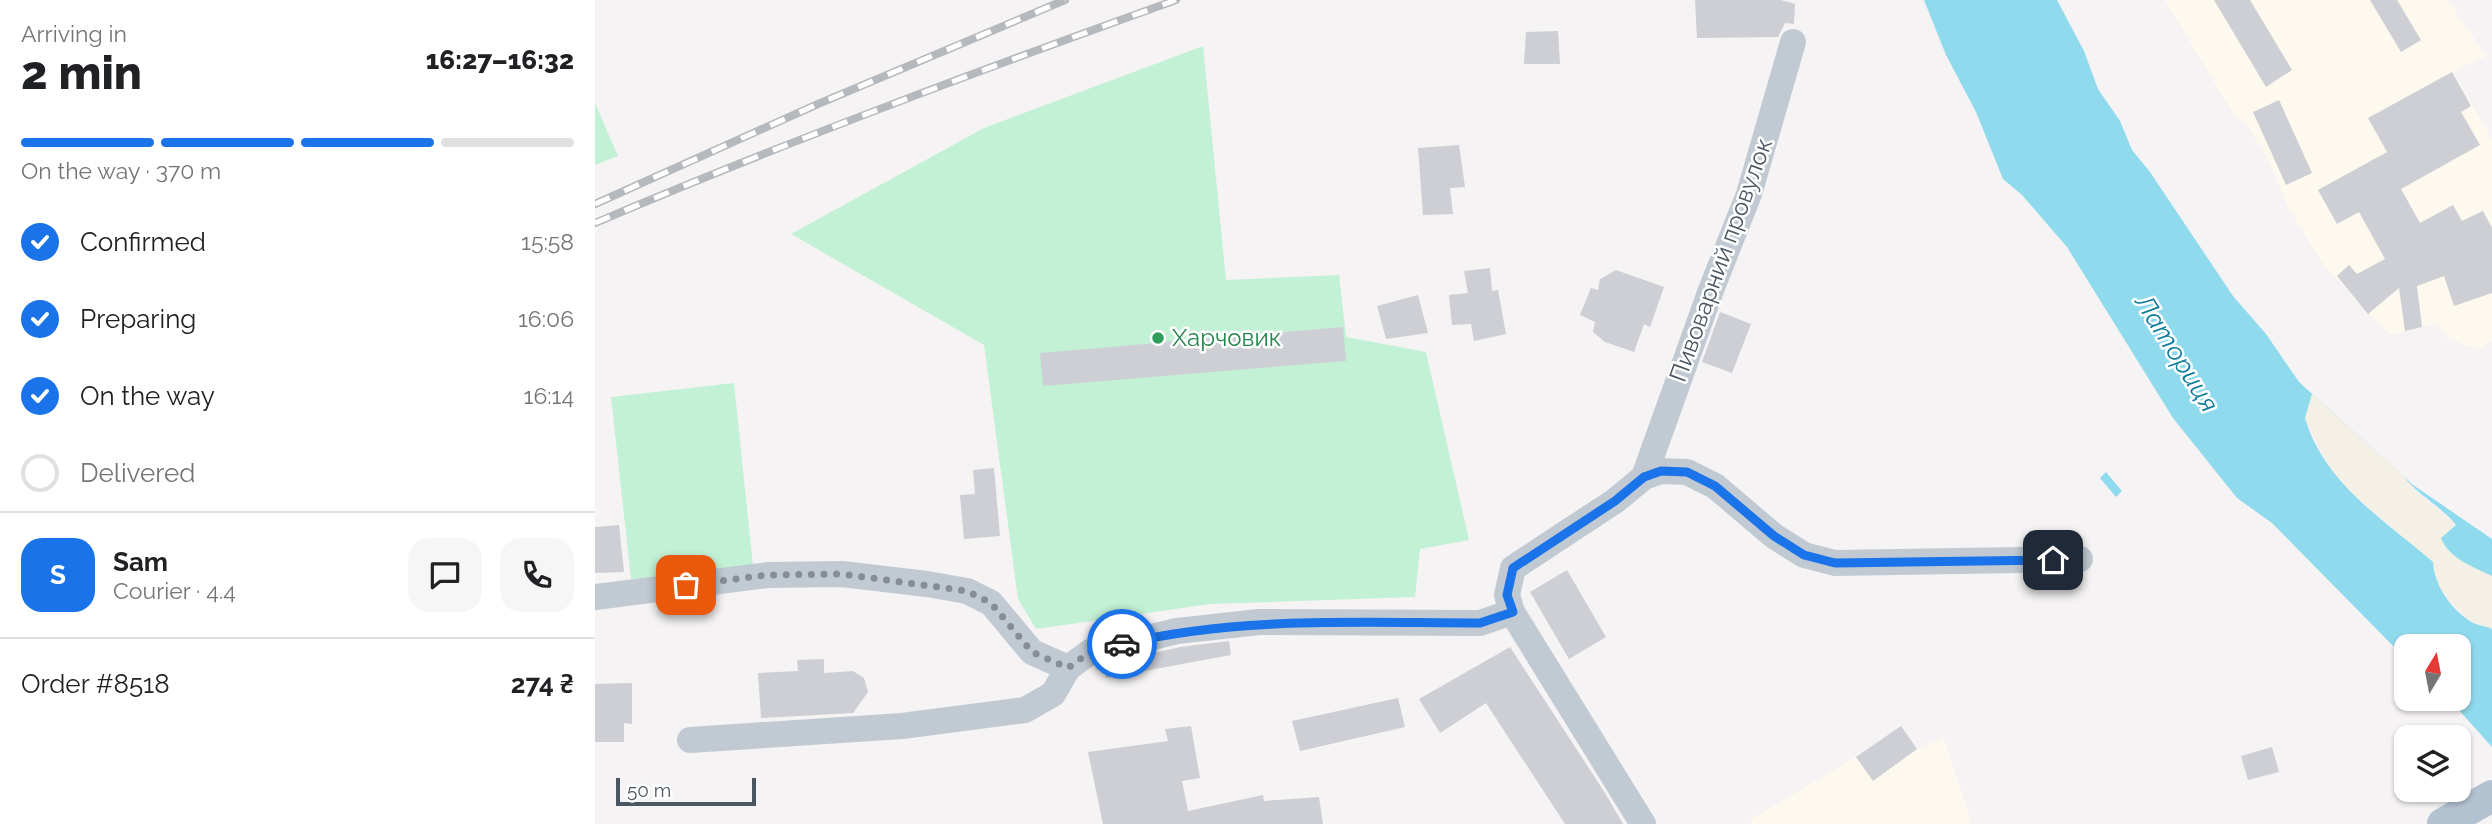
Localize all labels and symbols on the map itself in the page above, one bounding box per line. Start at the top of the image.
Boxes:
street label: Пивоварний провулок [1663,134,1778,385]
water label: Латориця [2128,288,2225,417]
place label: Харчовик [1172,323,1281,352]
marker: Харчовик [1150,330,1166,346]
pin [2023,530,2083,590]
pin [656,555,716,615]
courier [1087,609,1157,679]
north arrow [2394,634,2471,710]
scale bar [616,775,756,807]

